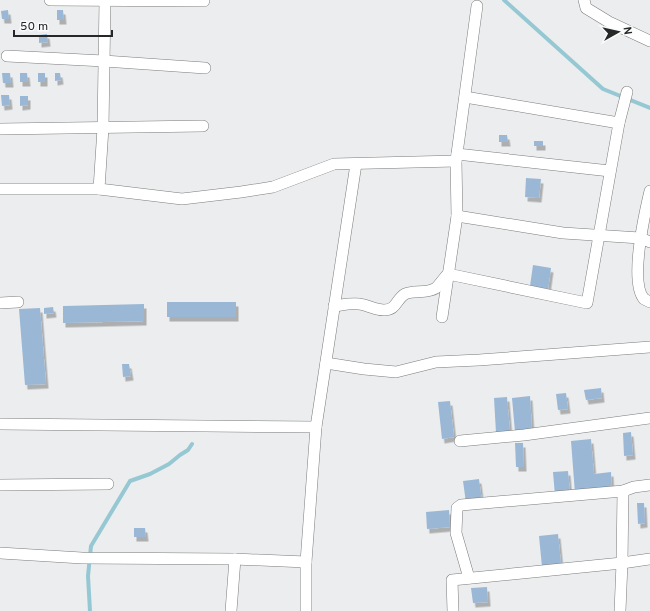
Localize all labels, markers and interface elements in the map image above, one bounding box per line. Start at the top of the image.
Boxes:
scale bar [14,12,112,38]
north arrow [598,12,638,52]
text: 50 m [20,19,48,35]
text: N [619,26,634,36]

